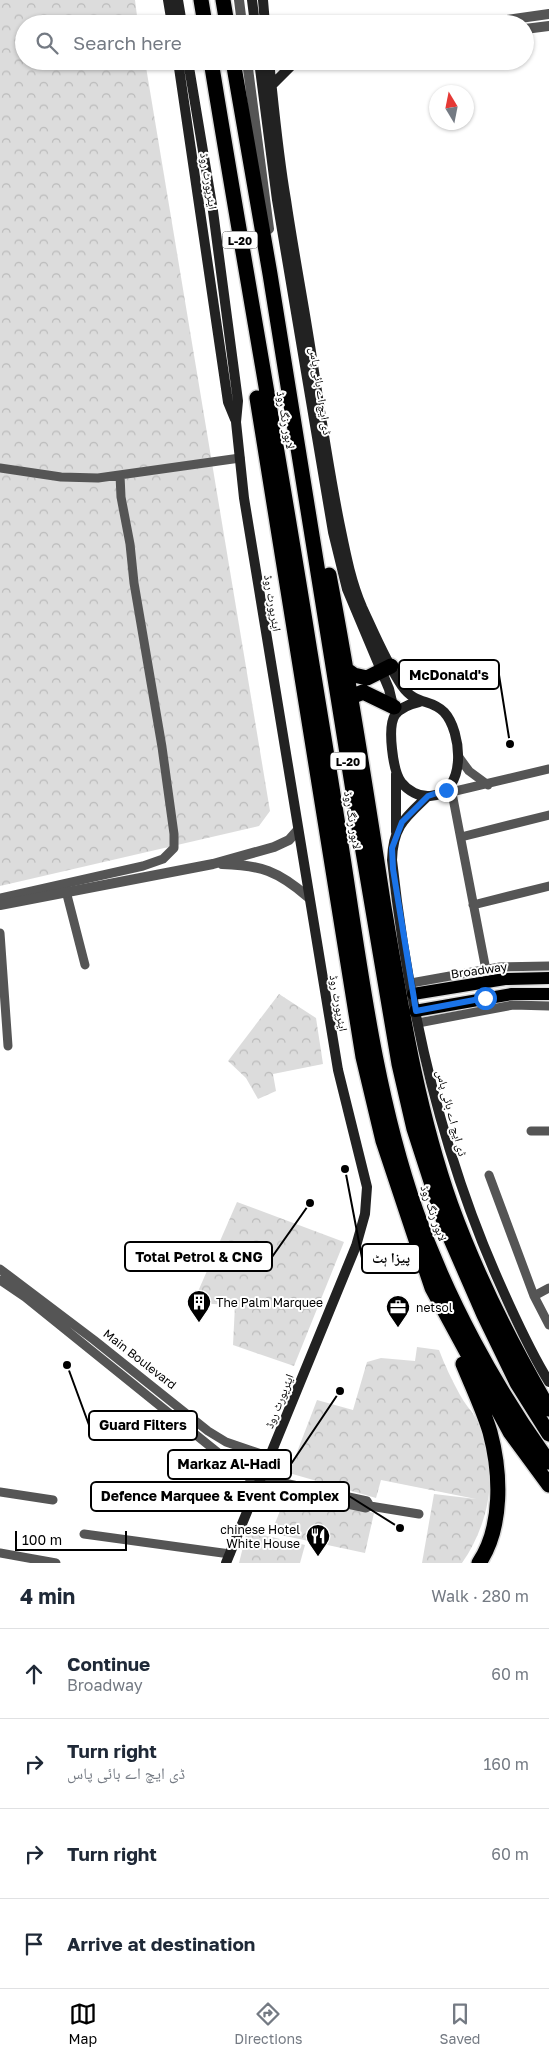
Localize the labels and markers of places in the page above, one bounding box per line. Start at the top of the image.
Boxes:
callout: McDonald's [399,660,499,689]
callout: Total Petrol & CNG [125,1242,272,1271]
callout: پیزا ہٹ [362,1244,420,1273]
building icon: The Palm Marquee [186,1289,212,1323]
office icon: netsol [385,1294,411,1328]
place label: The Palm Marquee [216,1295,323,1310]
place label: netsol [416,1300,453,1315]
callout: Guard Filters [89,1411,197,1440]
callout: Markaz Al-Hadi [168,1450,291,1479]
callout: Defence Marquee & Event Complex [91,1482,349,1511]
place label: chinese Hotel White House [220,1522,300,1551]
restaurant icon: chinese Hotel White House [305,1523,331,1557]

